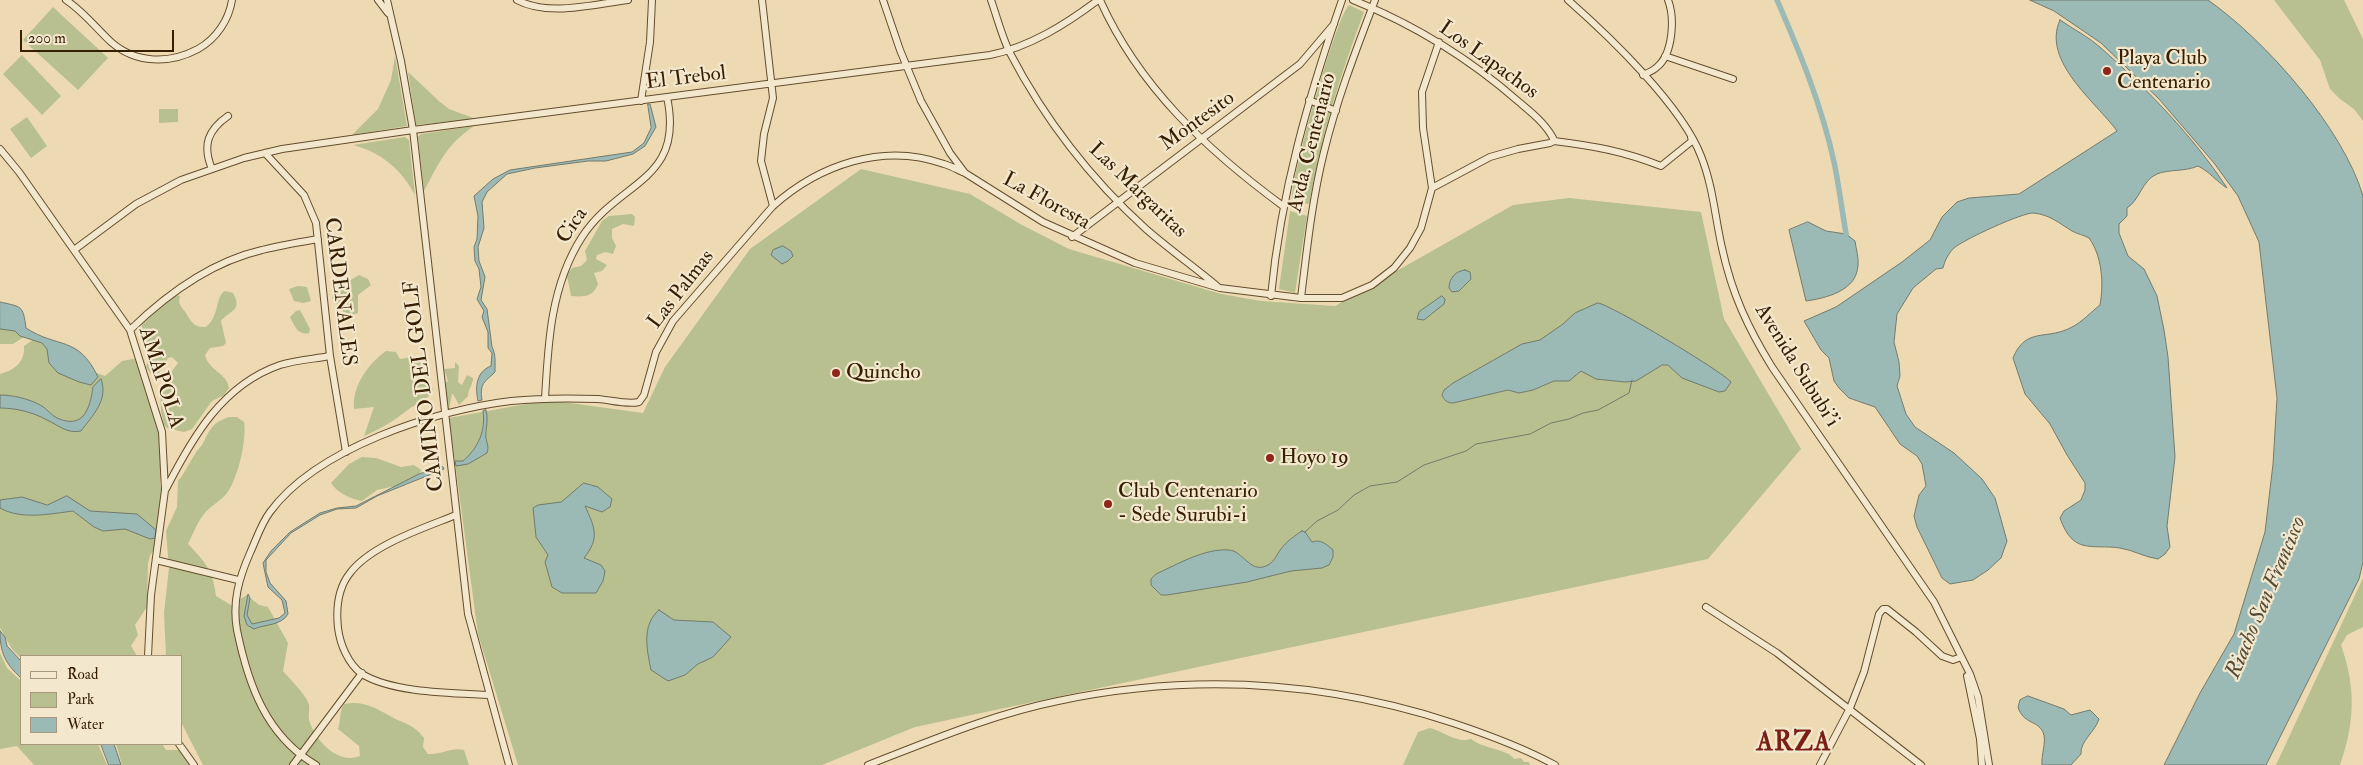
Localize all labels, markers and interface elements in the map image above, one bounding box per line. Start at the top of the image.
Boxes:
street label: Los Lapachos [1433,16,1543,106]
scale bar [22,20,176,52]
text: 200 m [28,29,66,48]
place label: Playa Club Centenario [2117,46,2210,96]
street label: El Trebol [645,62,727,96]
marker: Playa Club Centenario [2101,65,2113,77]
street label: Avda. Centenario [1284,71,1342,215]
street label: Montesito [1156,87,1240,157]
street label: Las Margaritas [1083,138,1191,244]
street label: La Floresta [998,168,1094,236]
street label: Cica [552,203,594,249]
street label: CARDENALES [317,216,361,368]
street label: Las Palmas [643,245,721,335]
street label: CAMINO DEL GOLF [400,279,450,493]
street label: Avenida Sububi'i [1748,300,1844,432]
street label: AMAPOLA [132,324,188,432]
place label: Quincho [846,360,921,386]
marker: Quincho [830,367,842,379]
place label: Hoyo 19 [1280,445,1349,471]
marker: Hoyo 19 [1264,452,1276,464]
place label: Club Centenario - Sede Surubi-i [1118,479,1258,529]
marker: Club Centenario - Sede Surubi-i [1102,498,1114,510]
water label: Riacho San Francisco [2221,513,2313,683]
legend [20,655,182,745]
text: Road [67,665,98,684]
text: Park [67,690,94,709]
text: Water [67,715,104,734]
district label: ARZA [1756,728,1832,760]

